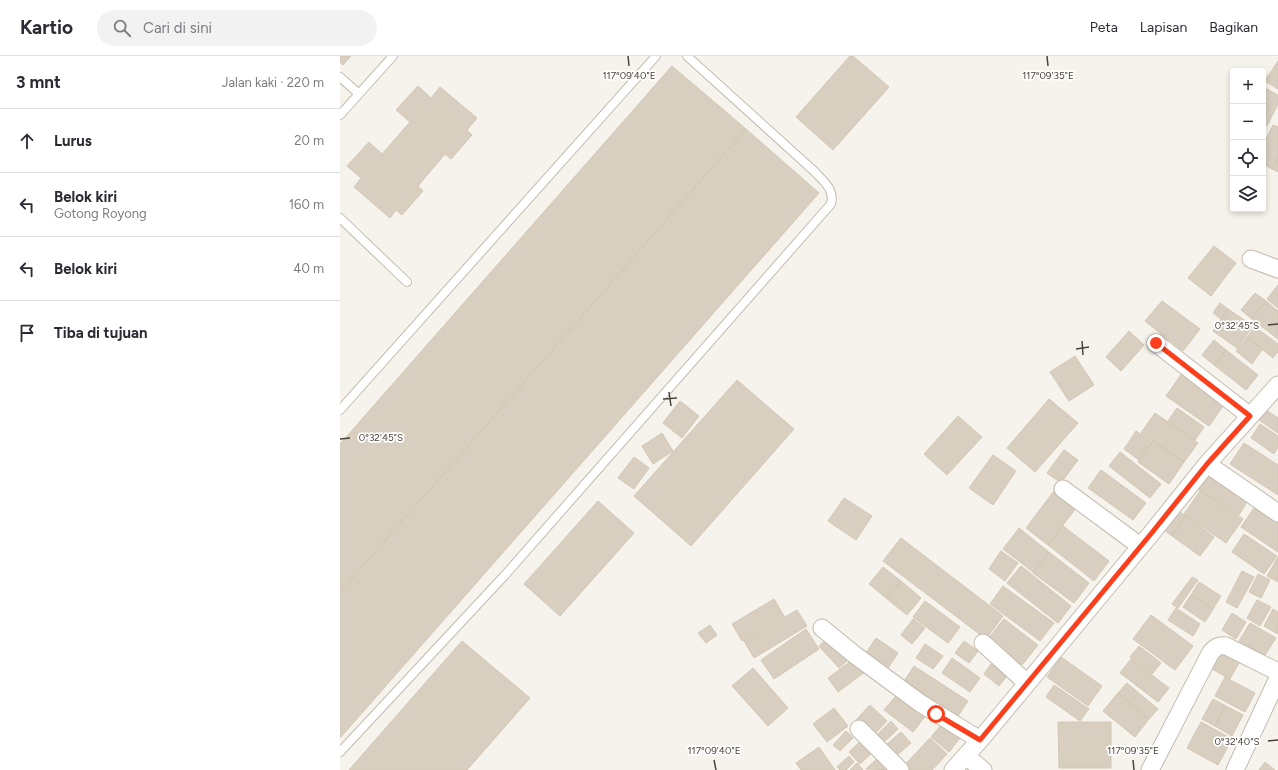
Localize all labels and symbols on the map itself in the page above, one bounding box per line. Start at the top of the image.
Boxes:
text: 117°09'40"E [602,69,656,82]
text: 117°09'35"E [1022,69,1074,82]
text: 0°32'45"S [1215,319,1259,332]
route end [1147,334,1165,352]
text: 0°32'45"S [359,431,403,444]
route start [927,705,945,723]
text: 0°32'40"S [1214,735,1260,748]
text: 117°09'40"E [687,744,741,757]
text: 117°09'35"E [1107,744,1159,757]

